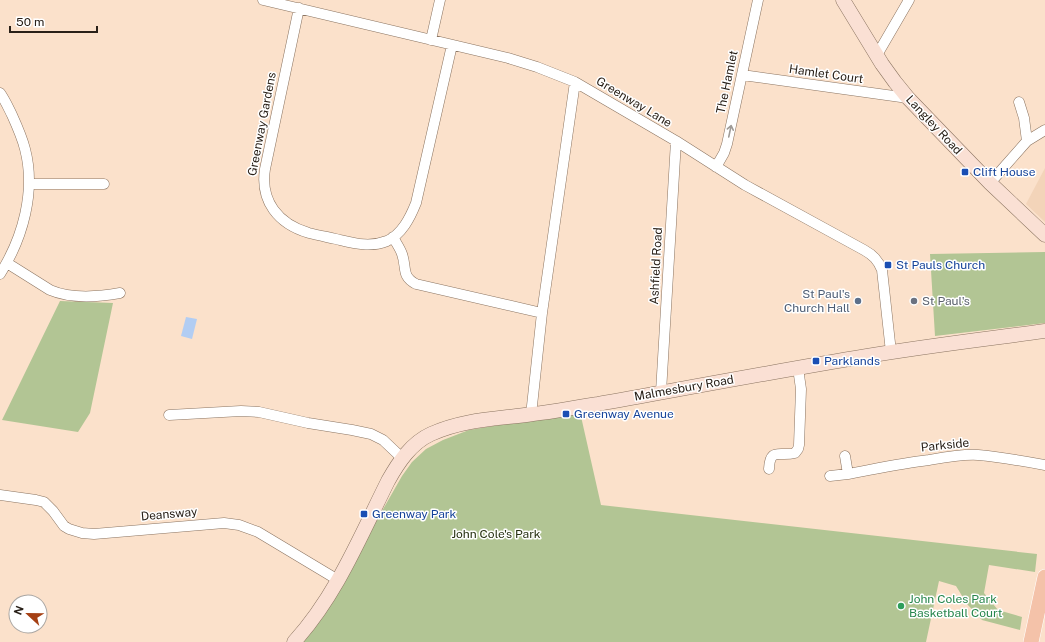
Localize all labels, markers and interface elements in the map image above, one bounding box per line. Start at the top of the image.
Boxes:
scale bar [10,8,97,34]
text: 50 m [16,15,44,29]
street label: The Hamlet [713,49,741,115]
street label: Hamlet Court [788,62,864,86]
street label: Greenway Gardens [245,71,279,177]
street label: Greenway Lane [594,74,675,130]
street label: Langley Road [903,93,965,157]
one-way arrow [726,125,734,138]
place label: Clift House [973,165,1036,179]
marker: Clift House [960,167,970,177]
street label: Ashfield Road [647,227,665,305]
place label: St Pauls Church [896,258,985,272]
marker: St Pauls Church [883,260,893,270]
place label: St Paul's Church Hall [784,287,850,315]
place label: St Paul's [922,294,970,308]
marker: St Paul's Church Hall [853,296,863,306]
marker: St Paul's [909,296,919,306]
place label: Parklands [824,354,880,368]
marker: Parklands [811,356,821,366]
street label: Malmesbury Road [633,372,735,404]
place label: Greenway Avenue [574,407,674,421]
marker: Greenway Avenue [561,409,571,419]
street label: Parkside [920,435,970,454]
street label: Deansway [140,505,198,523]
place label: Greenway Park [372,507,457,521]
marker: Greenway Park [359,509,369,519]
park label: John Cole's Park [451,527,541,541]
place label: John Coles Park Basketball Court [909,592,1003,620]
north arrow [8,594,48,634]
marker: John Coles Park Basketball Court [896,601,906,611]
text: N [12,604,26,616]

